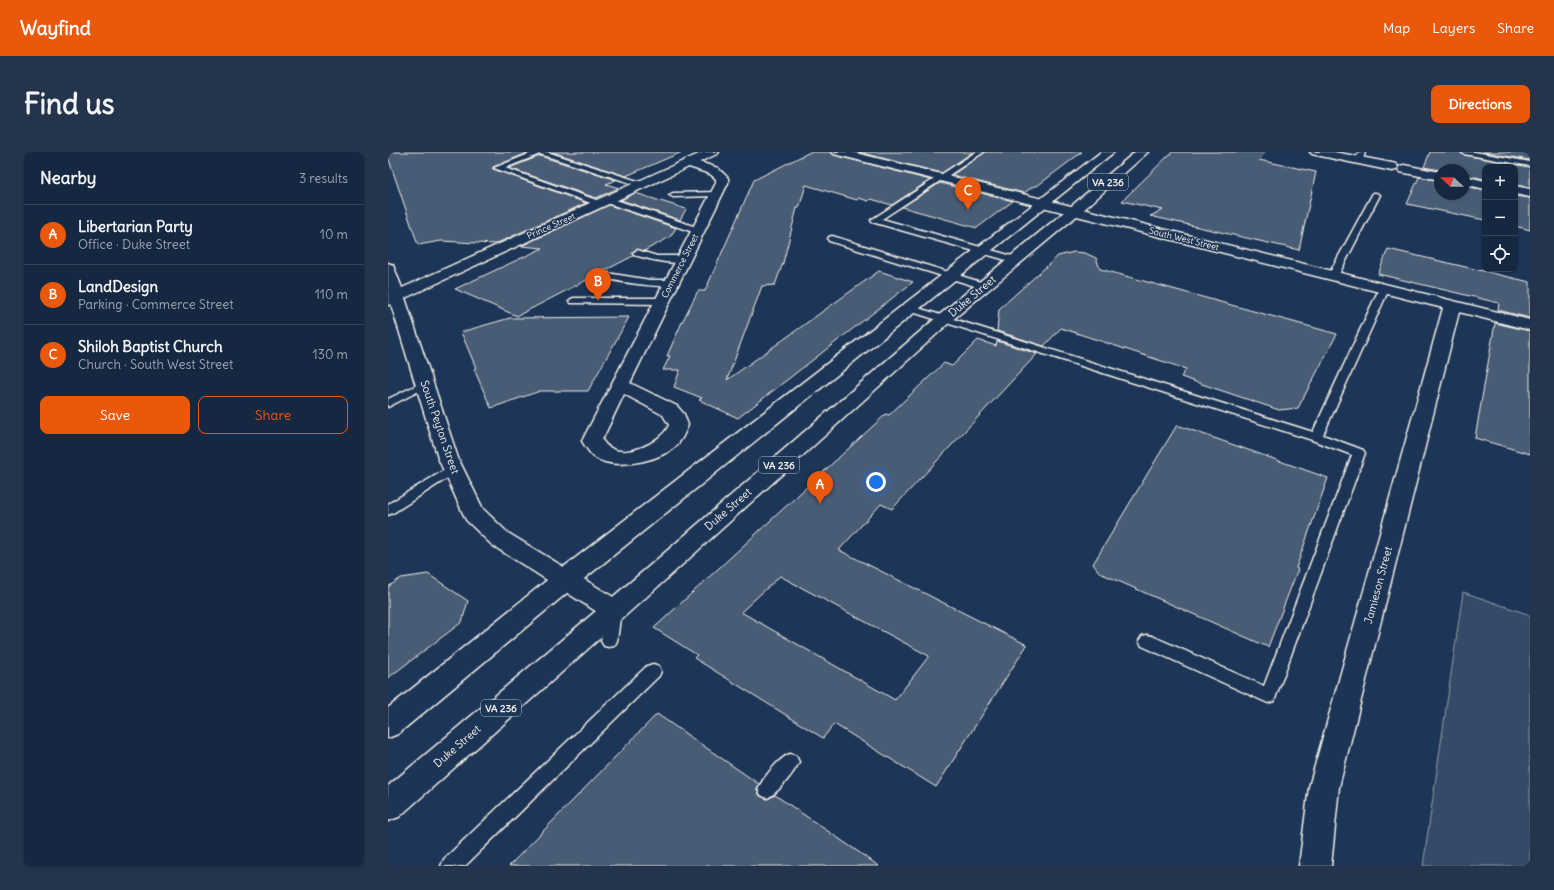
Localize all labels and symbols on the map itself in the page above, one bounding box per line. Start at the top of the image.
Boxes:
north arrow [1434,164,1470,200]
road number: VA 236 [1088,174,1128,190]
pin: C [955,177,981,210]
street label: Prince Street [525,210,577,241]
street label: South West Street [1148,225,1220,253]
street label: Commerce Street [659,232,700,300]
pin: B [585,268,611,301]
street label: Duke Street [945,272,999,320]
street label: South Peyton Street [417,378,463,476]
road number: VA 236 [759,457,799,473]
pin: A [807,471,833,504]
your location [866,472,886,492]
street label: Duke Street [702,485,755,533]
street label: Jamieson Street [1361,545,1395,625]
road number: VA 236 [481,700,521,716]
street label: Duke Street [431,722,484,770]

